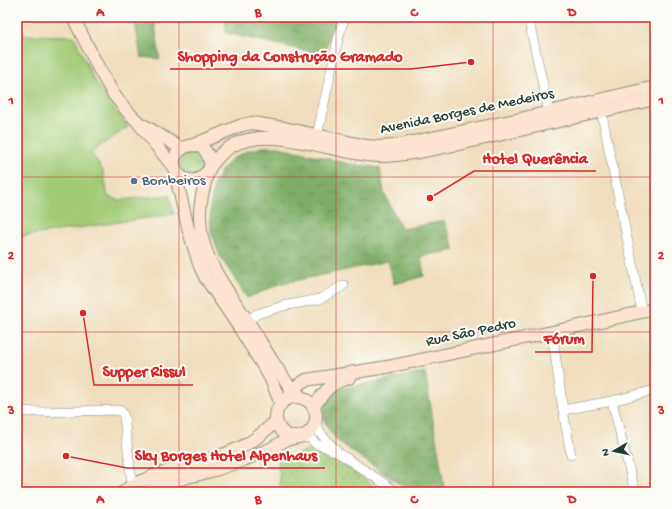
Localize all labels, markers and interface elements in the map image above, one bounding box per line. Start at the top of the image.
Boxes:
text: A [95,6,105,21]
text: B [254,6,263,21]
text: C [409,6,419,21]
text: D [567,6,577,21]
callout: Shopping da Construção Gramado [170,41,411,69]
text: Shopping da Construção Gramado [177,49,403,68]
street label: Avenida Borges de Medeiros [379,85,556,139]
text: 1 [7,94,14,109]
text: 1 [657,94,664,109]
callout: Hotel Querência [474,143,596,171]
text: Hotel Querência [482,151,589,170]
place label: Bombeiros [141,172,206,190]
marker: Bombeiros [129,176,139,186]
text: 2 [8,249,15,264]
text: 2 [658,249,665,264]
street label: Rua São Pedro [424,315,518,351]
callout: Fórum [535,324,592,352]
text: Fórum [542,331,585,350]
callout: Supper Rissul [94,357,193,385]
text: Supper Rissul [102,364,186,383]
text: 3 [7,404,15,419]
text: 3 [657,404,665,419]
north arrow [594,431,634,471]
callout: Sky Borges Hotel Alpenhaus [127,440,325,468]
text: Sky Borges Hotel Alpenhaus [135,448,318,467]
text: N [600,448,613,457]
text: A [95,493,105,508]
text: B [254,493,263,508]
text: C [409,493,419,508]
text: D [567,493,577,508]

